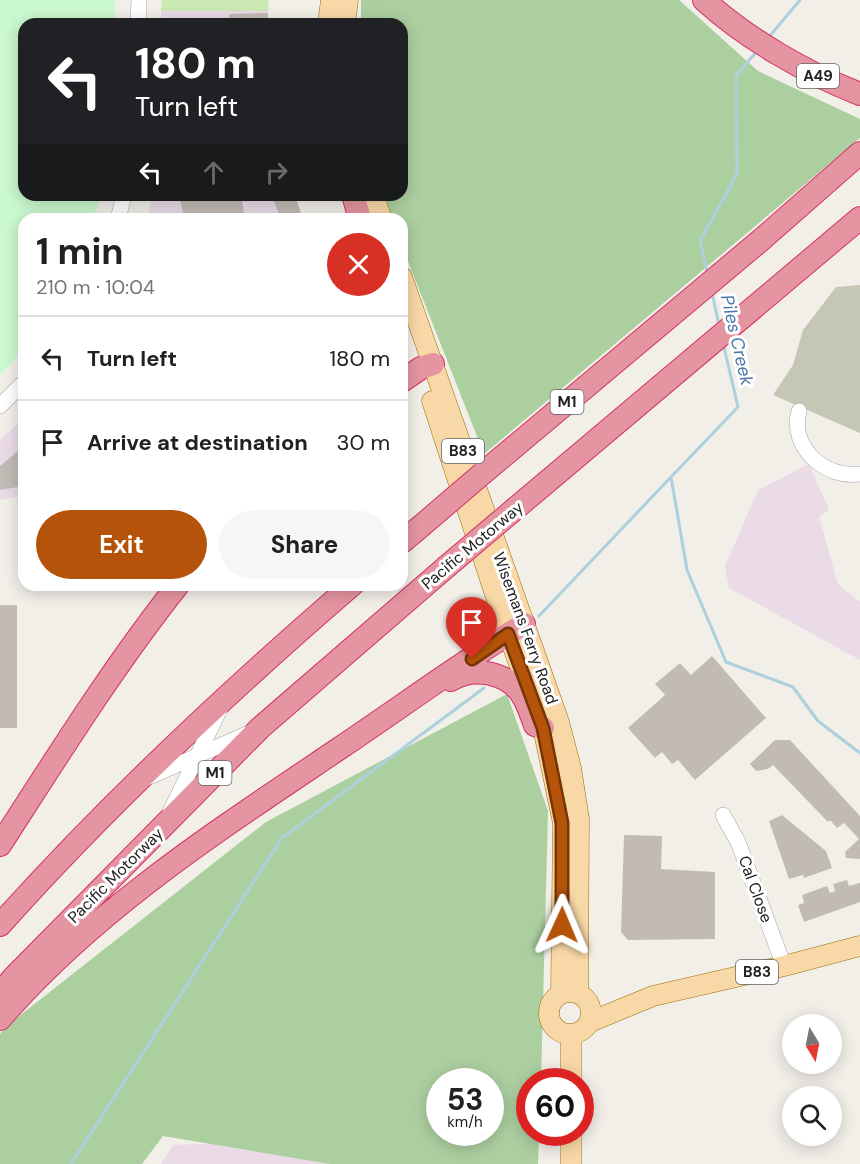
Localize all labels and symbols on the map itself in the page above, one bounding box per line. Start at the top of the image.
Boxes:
road number: A49 [797,64,839,88]
water label: Piles Creek [715,292,759,388]
road number: M1 [550,390,584,414]
road number: B83 [442,439,484,463]
street label: Pacific Motorway [417,497,528,594]
street label: Wisemans Ferry Road [488,549,563,707]
pin [446,597,497,659]
road number: M1 [198,761,232,785]
street label: Pacific Motorway [63,823,168,927]
street label: Cal Close [734,853,777,925]
position arrow [530,893,594,957]
road number: B83 [736,960,778,984]
north arrow [782,1014,842,1074]
speed limit sign: 60 [516,1068,594,1146]

